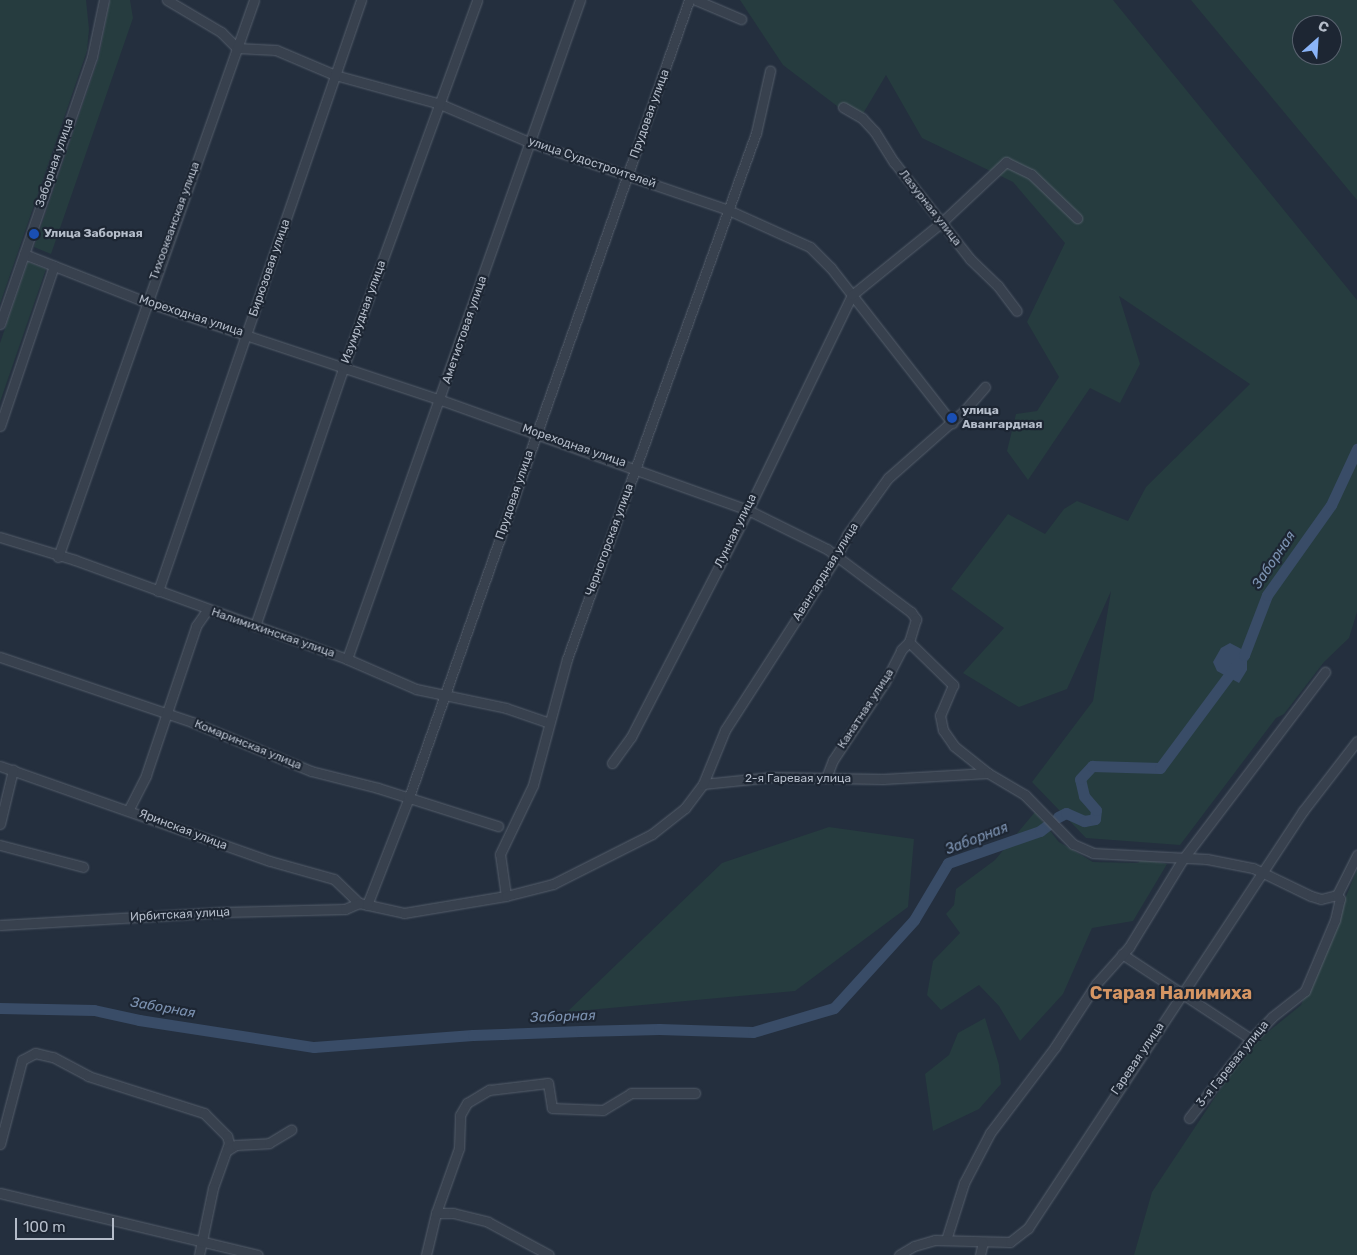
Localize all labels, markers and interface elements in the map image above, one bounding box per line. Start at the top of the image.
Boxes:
north arrow [1292,15,1342,65]
text: С [1315,17,1331,37]
street label: Прудовая улица [627,68,673,160]
street label: Заборная улица [33,117,77,209]
street label: улица Судостроителей [526,134,658,192]
street label: Тихоокеанская улица [147,160,203,282]
street label: Лазурная улица [896,167,964,249]
street label: Бирюзовая улица [247,217,293,319]
place label: Улица Заборная [44,227,143,241]
marker: Улица Заборная [28,228,40,240]
street label: Изумрудная улица [339,259,389,365]
street label: Аметистовая улица [440,274,490,386]
street label: Мореходная улица [137,292,245,340]
place label: улица Авангардная [962,404,1043,432]
marker: улица Авангардная [946,412,958,424]
street label: Мореходная улица [520,421,628,471]
street label: Прудовая улица [493,448,537,542]
street label: Черногорская улица [583,482,637,598]
street label: Лунная улица [712,492,760,570]
street label: Авангардная улица [790,520,862,624]
water label: Заборная [1249,528,1299,592]
street label: Налимихинская улица [209,605,337,661]
street label: Канатная улица [835,666,897,752]
street label: Комаринская улица [192,717,304,773]
street label: 2-я Гаревая улица [745,772,851,786]
street label: Яринская улица [137,807,229,853]
water label: Заборная [943,819,1011,859]
street label: Ирбитская улица [130,905,230,925]
district label: Старая Налимиха [1090,982,1252,1004]
water label: Заборная [129,994,197,1022]
water label: Заборная [530,1007,596,1027]
street label: 3-я Гаревая улица [1194,1018,1272,1110]
street label: Гаревая улица [1109,1020,1167,1098]
scale bar [18,1208,116,1240]
text: 100 m [23,1218,65,1236]

